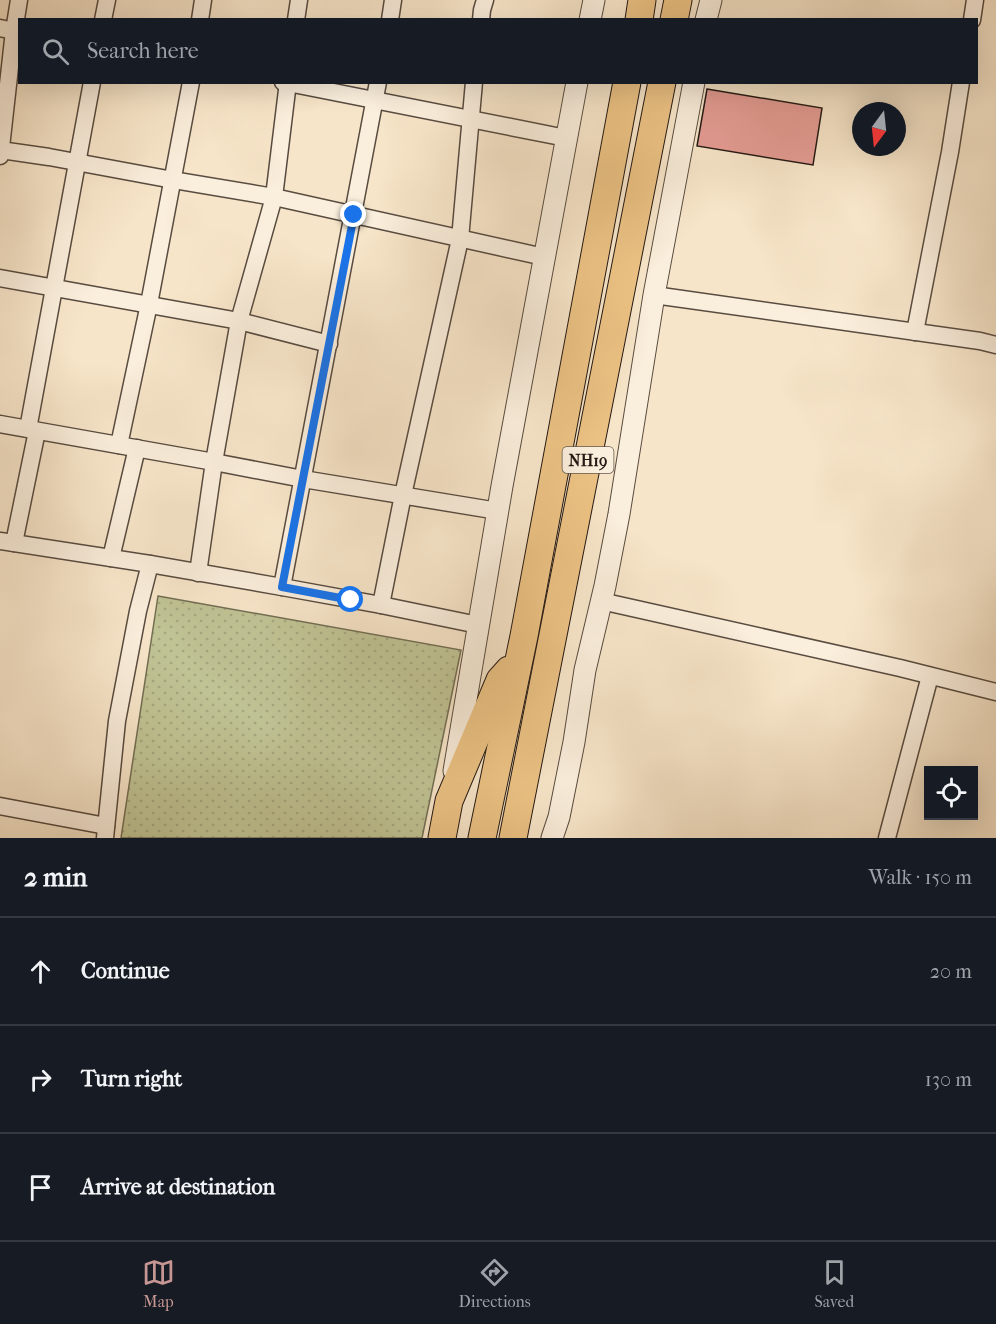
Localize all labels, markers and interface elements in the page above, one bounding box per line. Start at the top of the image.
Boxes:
search box [18,18,978,84]
icon: search [39,35,72,68]
text: Search here [87,38,199,64]
north arrow [852,102,906,156]
route end [340,201,366,227]
road number: NH19 [562,447,614,473]
route start [337,586,363,612]
map controls [924,766,978,820]
button: locate [924,766,978,820]
text: 2 min [24,862,87,893]
text: Walk · 150 m [868,866,972,889]
icon: ahead [24,955,57,988]
text: Continue [81,958,170,984]
text: 20 m [930,960,972,983]
icon: right [24,1063,57,1096]
text: Turn right [81,1066,182,1092]
text: 130 m [925,1068,972,1091]
icon: arrive [24,1171,57,1204]
text: Arrive at destination [81,1174,275,1200]
tab: Map [142,1256,175,1311]
tab: Directions [459,1256,531,1311]
tab: Saved [814,1256,854,1311]

